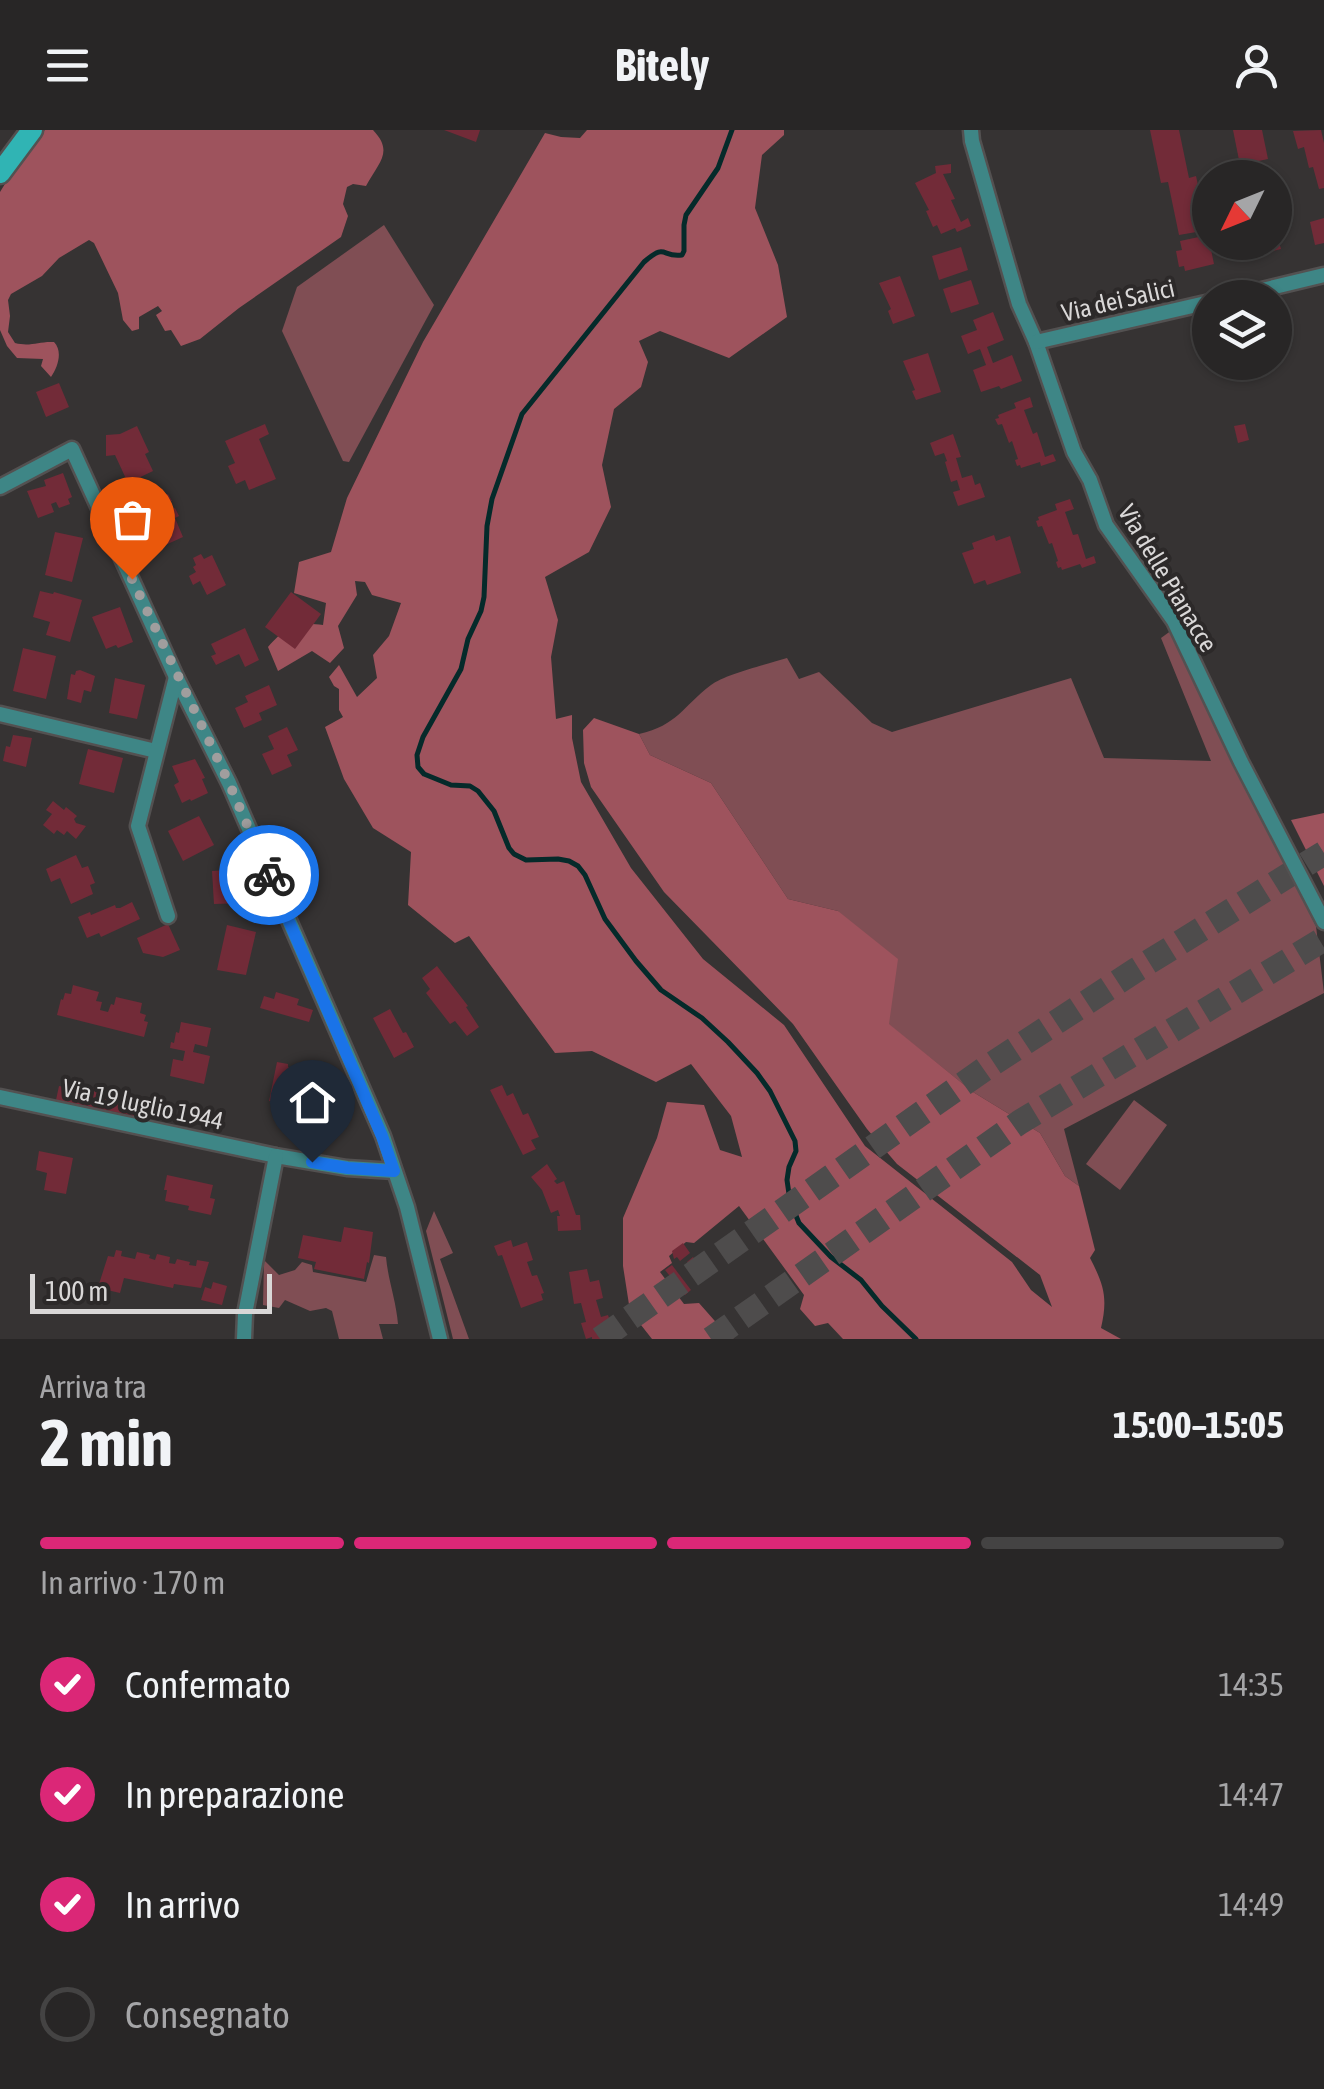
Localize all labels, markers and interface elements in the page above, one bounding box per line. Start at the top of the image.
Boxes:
icon: menu [40,38,95,93]
icon: person [1229,38,1284,93]
text: Bitely [615,39,709,91]
north arrow [1192,160,1292,260]
map controls [1192,160,1292,380]
street label: Via dei Salici [1059,273,1177,327]
button: layers [1192,280,1292,380]
pin [90,477,175,580]
icon: bag [105,492,160,547]
street label: Via delle Pianacce [1113,499,1223,657]
courier [219,825,319,925]
icon: bike [242,848,297,903]
pin [270,1060,355,1163]
street label: Via 19 luglio 1944 [60,1073,226,1135]
icon: home [285,1075,340,1130]
scale bar [30,1269,272,1314]
text: 100 m [45,1275,108,1307]
text: Arriva tra [40,1368,147,1405]
text: 15:00–15:05 [1113,1403,1284,1446]
text: 2 min [40,1405,173,1480]
text: In arrivo · 170 m [40,1564,225,1601]
icon: check [40,1657,95,1712]
text: Confermato [125,1663,291,1706]
text: 14:35 [1218,1666,1284,1703]
icon: check [40,1767,95,1822]
text: In preparazione [125,1773,345,1816]
text: 14:47 [1218,1776,1284,1813]
icon: check [40,1877,95,1932]
text: In arrivo [125,1883,240,1926]
text: 14:49 [1218,1886,1284,1923]
text: Consegnato [125,1993,290,2036]

